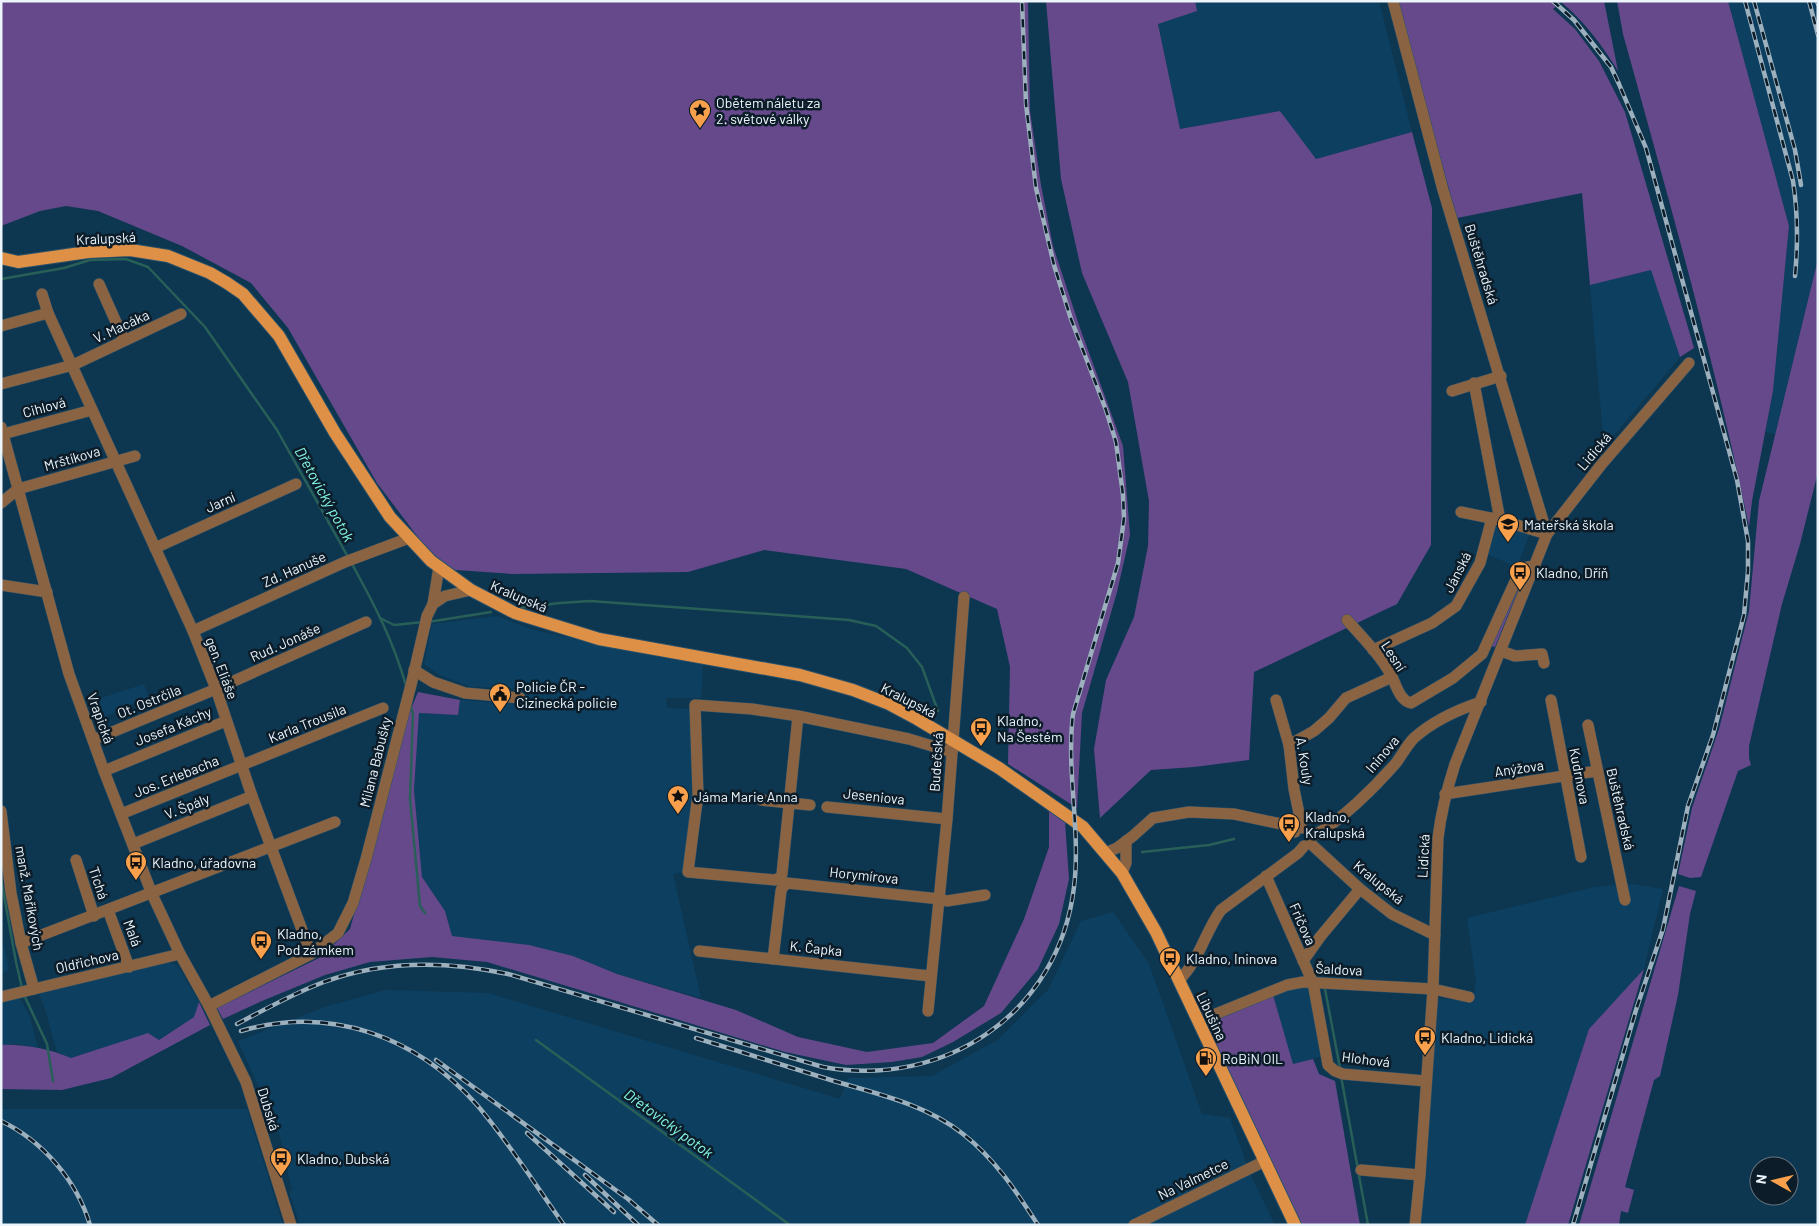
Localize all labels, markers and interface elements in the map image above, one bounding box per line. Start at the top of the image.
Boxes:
place label: Obětem náletu za 2. světové války [716,94,820,127]
place icon: Obětem náletu za 2. světové války [688,98,712,129]
street label: Buštěhradská [1462,222,1502,306]
street label: Kralupská [76,228,136,248]
street label: V. Macáka [90,306,152,346]
street label: Cihlová [21,393,67,421]
street label: Lidická [1573,429,1615,473]
street label: Mrštíkova [42,442,102,474]
water label: Dřetovický potok [291,443,359,545]
street label: Jarní [202,488,238,516]
school or university icon: Mateřská škola [1496,512,1520,543]
place label: Mateřská škola [1524,516,1614,533]
street label: Zd. Hanuše [260,547,328,591]
street label: Jánská [1440,549,1474,595]
bus stop icon: Kladno, Dříň [1508,560,1532,591]
place label: Kladno, Dříň [1536,564,1608,581]
street label: Kralupská [488,576,550,616]
street label: Rud. Jonáše [247,619,323,665]
street label: gen. Eliáše [202,634,242,702]
street label: Lesní [1378,638,1410,674]
place label: Policie ČR - Cizinecká policie [516,678,617,711]
street label: Kralupská [878,679,940,721]
street label: Ot. Ostrčila [115,681,183,721]
public building icon: Policie ČR - Cizinecká policie [488,682,512,713]
street label: Vrapická [84,690,118,746]
street label: Karla Trousila [266,700,348,746]
street label: Josefa Káchy [132,703,214,749]
place label: Kladno, Na Šestém [997,712,1063,745]
street label: Milana Babušky [356,714,395,809]
bus stop icon: Kladno, Na Šestém [969,716,993,747]
street label: Budečská [925,732,947,792]
street label: Ininova [1362,732,1402,776]
street label: A. Kouly [1293,736,1317,787]
street label: Kudrnova [1566,746,1594,806]
street label: Jos. Erlebacha [131,751,221,801]
street label: Anýžova [1493,756,1545,780]
street label: Buštěhradská [1603,766,1639,852]
place icon: Jáma Marie Anna [666,784,690,815]
street label: Jeseniova [842,784,906,808]
place label: Jáma Marie Anna [694,788,798,805]
street label: V. Špály [162,789,212,823]
place label: Kladno, Kralupská [1305,808,1365,841]
bus stop icon: Kladno, Kralupská [1277,812,1301,843]
street label: Lidická [1413,834,1433,878]
street label: manž. Maříkových [12,844,48,952]
bus stop icon: Kladno, úřadovna [124,850,148,881]
place label: Kladno, úřadovna [152,854,256,871]
street label: Kralupská [1350,857,1408,907]
street label: Horymírova [829,863,899,887]
street label: Tichá [86,865,112,901]
street label: Fričova [1286,900,1320,948]
street label: Malá [120,917,146,949]
place label: Kladno, Pod zámkem [277,925,354,958]
bus stop icon: Kladno, Pod zámkem [249,929,273,960]
street label: K. Čapka [789,937,843,959]
street label: Oldřichova [54,946,120,976]
bus stop icon: Kladno, Ininova [1158,946,1182,977]
place label: Kladno, Ininova [1186,950,1277,967]
street label: Šaldova [1315,959,1363,979]
street label: Libušina [1193,989,1231,1043]
bus stop icon: Kladno, Lidická [1413,1025,1437,1056]
place label: Kladno, Lidická [1441,1029,1533,1046]
fuel station icon: RoBiN OIL [1194,1046,1218,1077]
street label: Hlohová [1341,1048,1391,1070]
place label: RoBiN OIL [1222,1050,1283,1067]
street label: Dubská [254,1085,284,1133]
water label: Dřetovický potok [621,1085,718,1162]
bus stop icon: Kladno, Dubská [269,1146,293,1177]
place label: Kladno, Dubská [297,1150,389,1167]
street label: Na Valmetce [1155,1155,1231,1203]
north arrow [1749,1156,1799,1206]
text: N [1752,1173,1770,1185]

